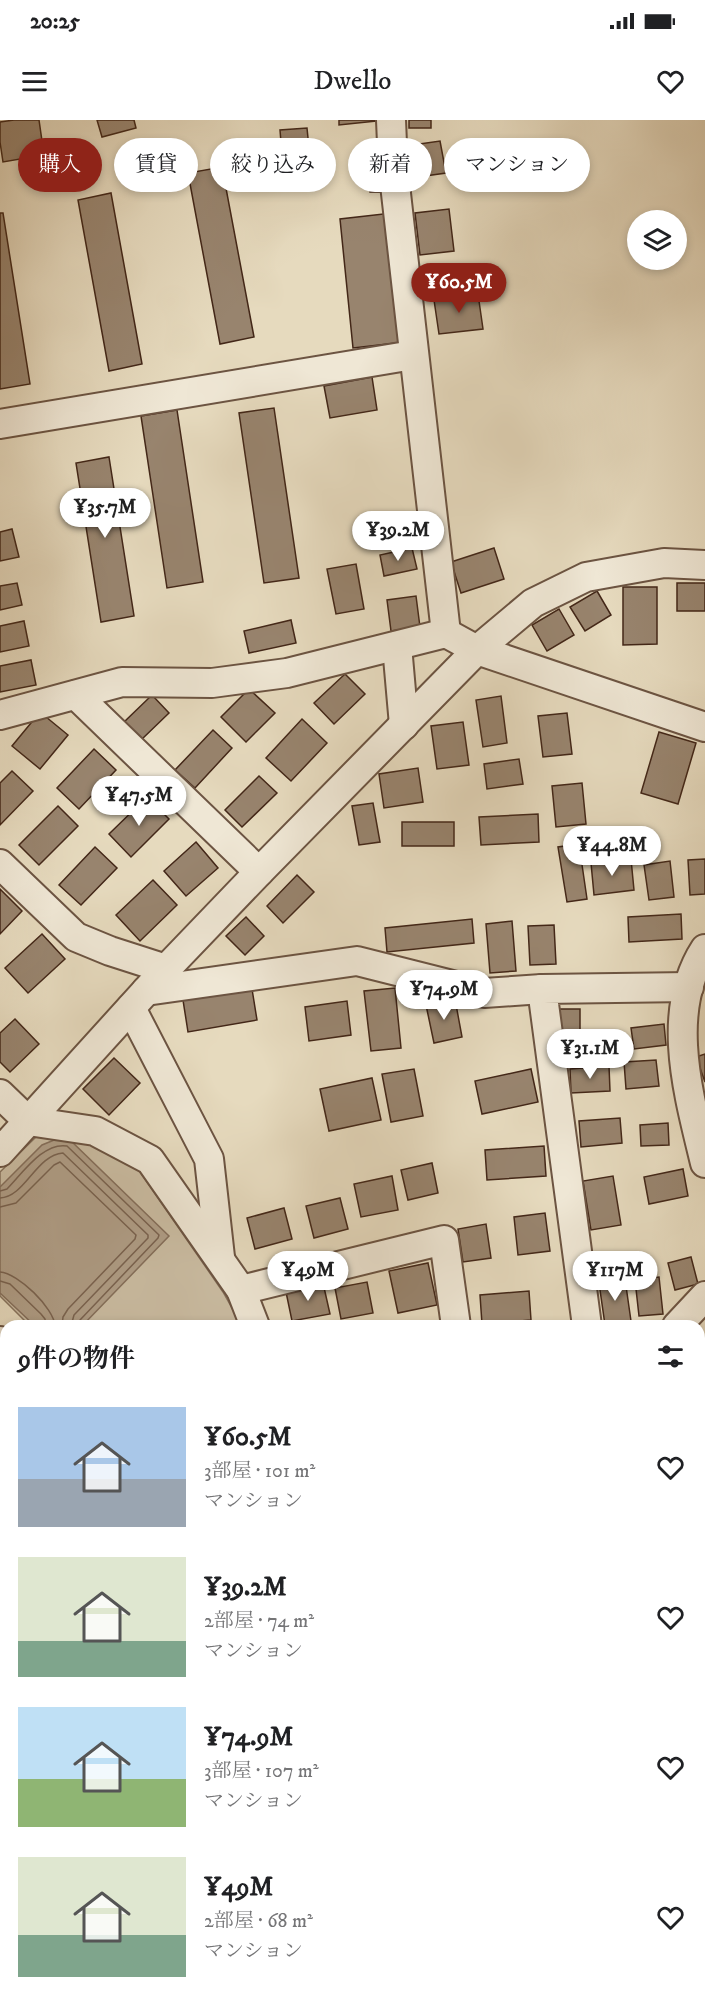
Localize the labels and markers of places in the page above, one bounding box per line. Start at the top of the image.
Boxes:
pin: ¥60.5M [410,263,508,314]
pin: ¥35.7M [56,488,154,539]
pin: ¥39.2M [349,511,447,562]
pin: ¥47.5M [90,776,188,827]
pin: ¥44.8M [563,826,661,877]
pin: ¥74.9M [395,970,493,1021]
pin: ¥31.1M [541,1029,639,1080]
pin: ¥49M [272,1251,344,1302]
pin: ¥117M [573,1251,657,1302]

